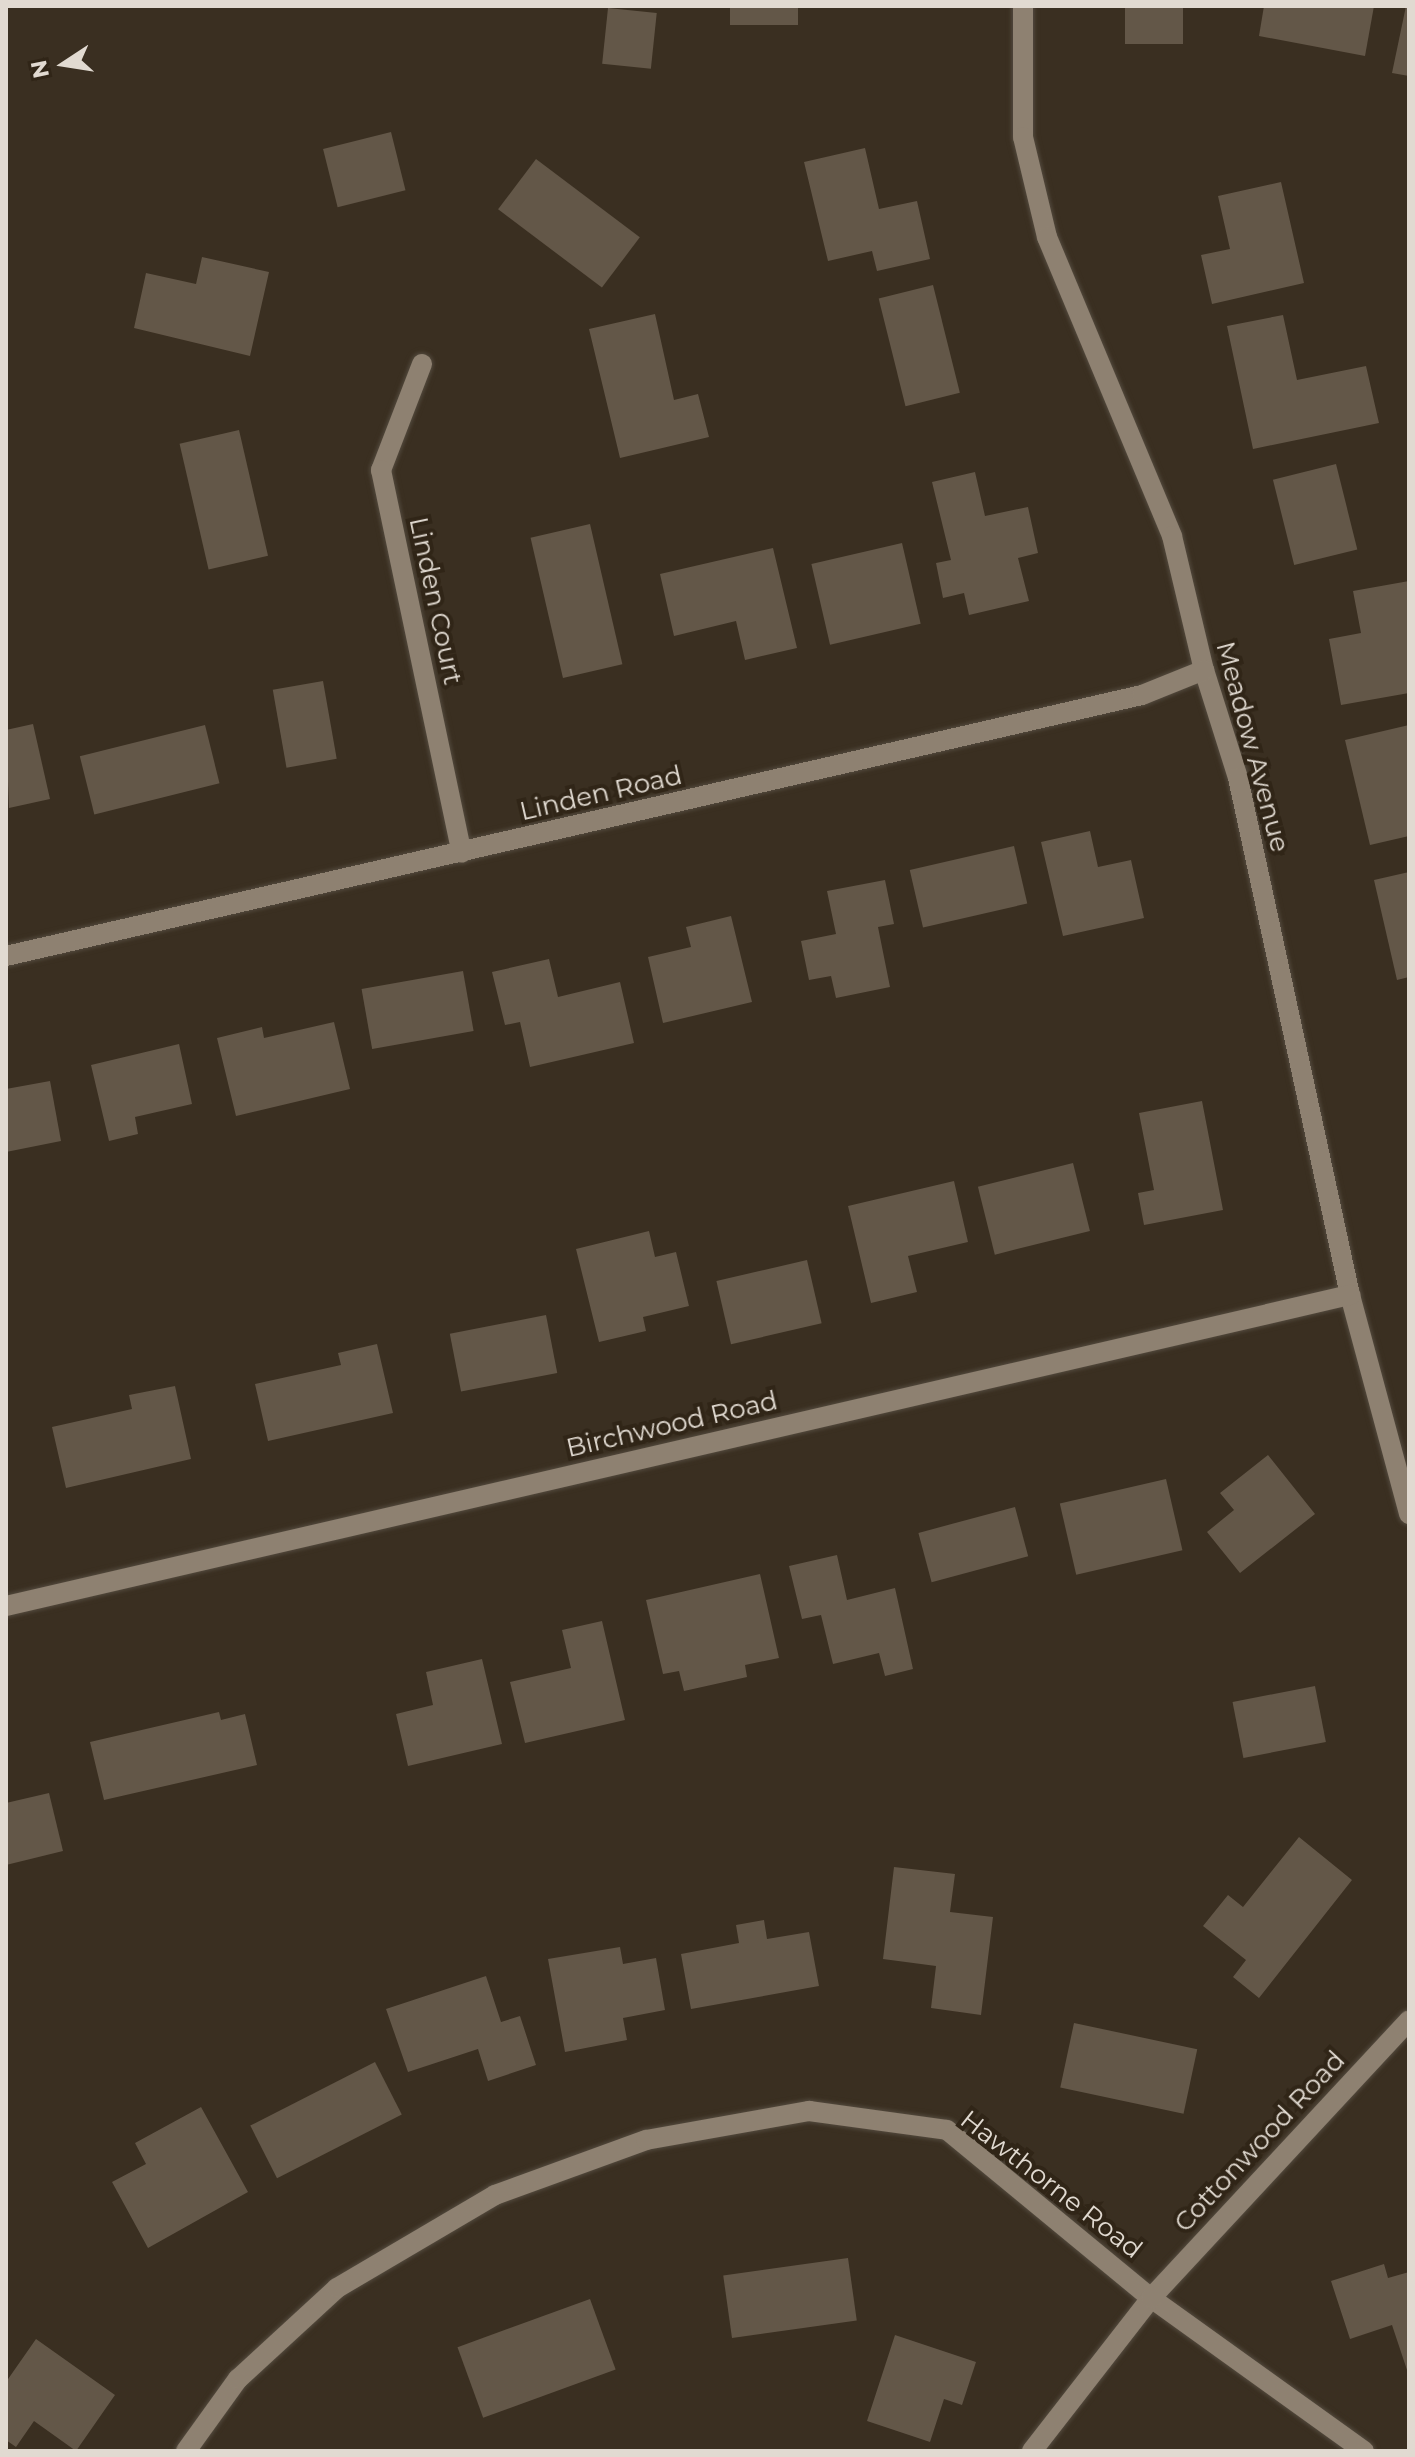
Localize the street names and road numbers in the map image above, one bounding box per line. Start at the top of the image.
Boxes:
street label: Linden Court [402,514,468,688]
street label: Meadow Avenue [1209,638,1295,856]
street label: Linden Road [517,760,685,828]
street label: Birchwood Road [563,1386,781,1464]
street label: Cottonwood Road [1168,2045,1352,2239]
street label: Hawthorne Road [954,2104,1148,2266]

